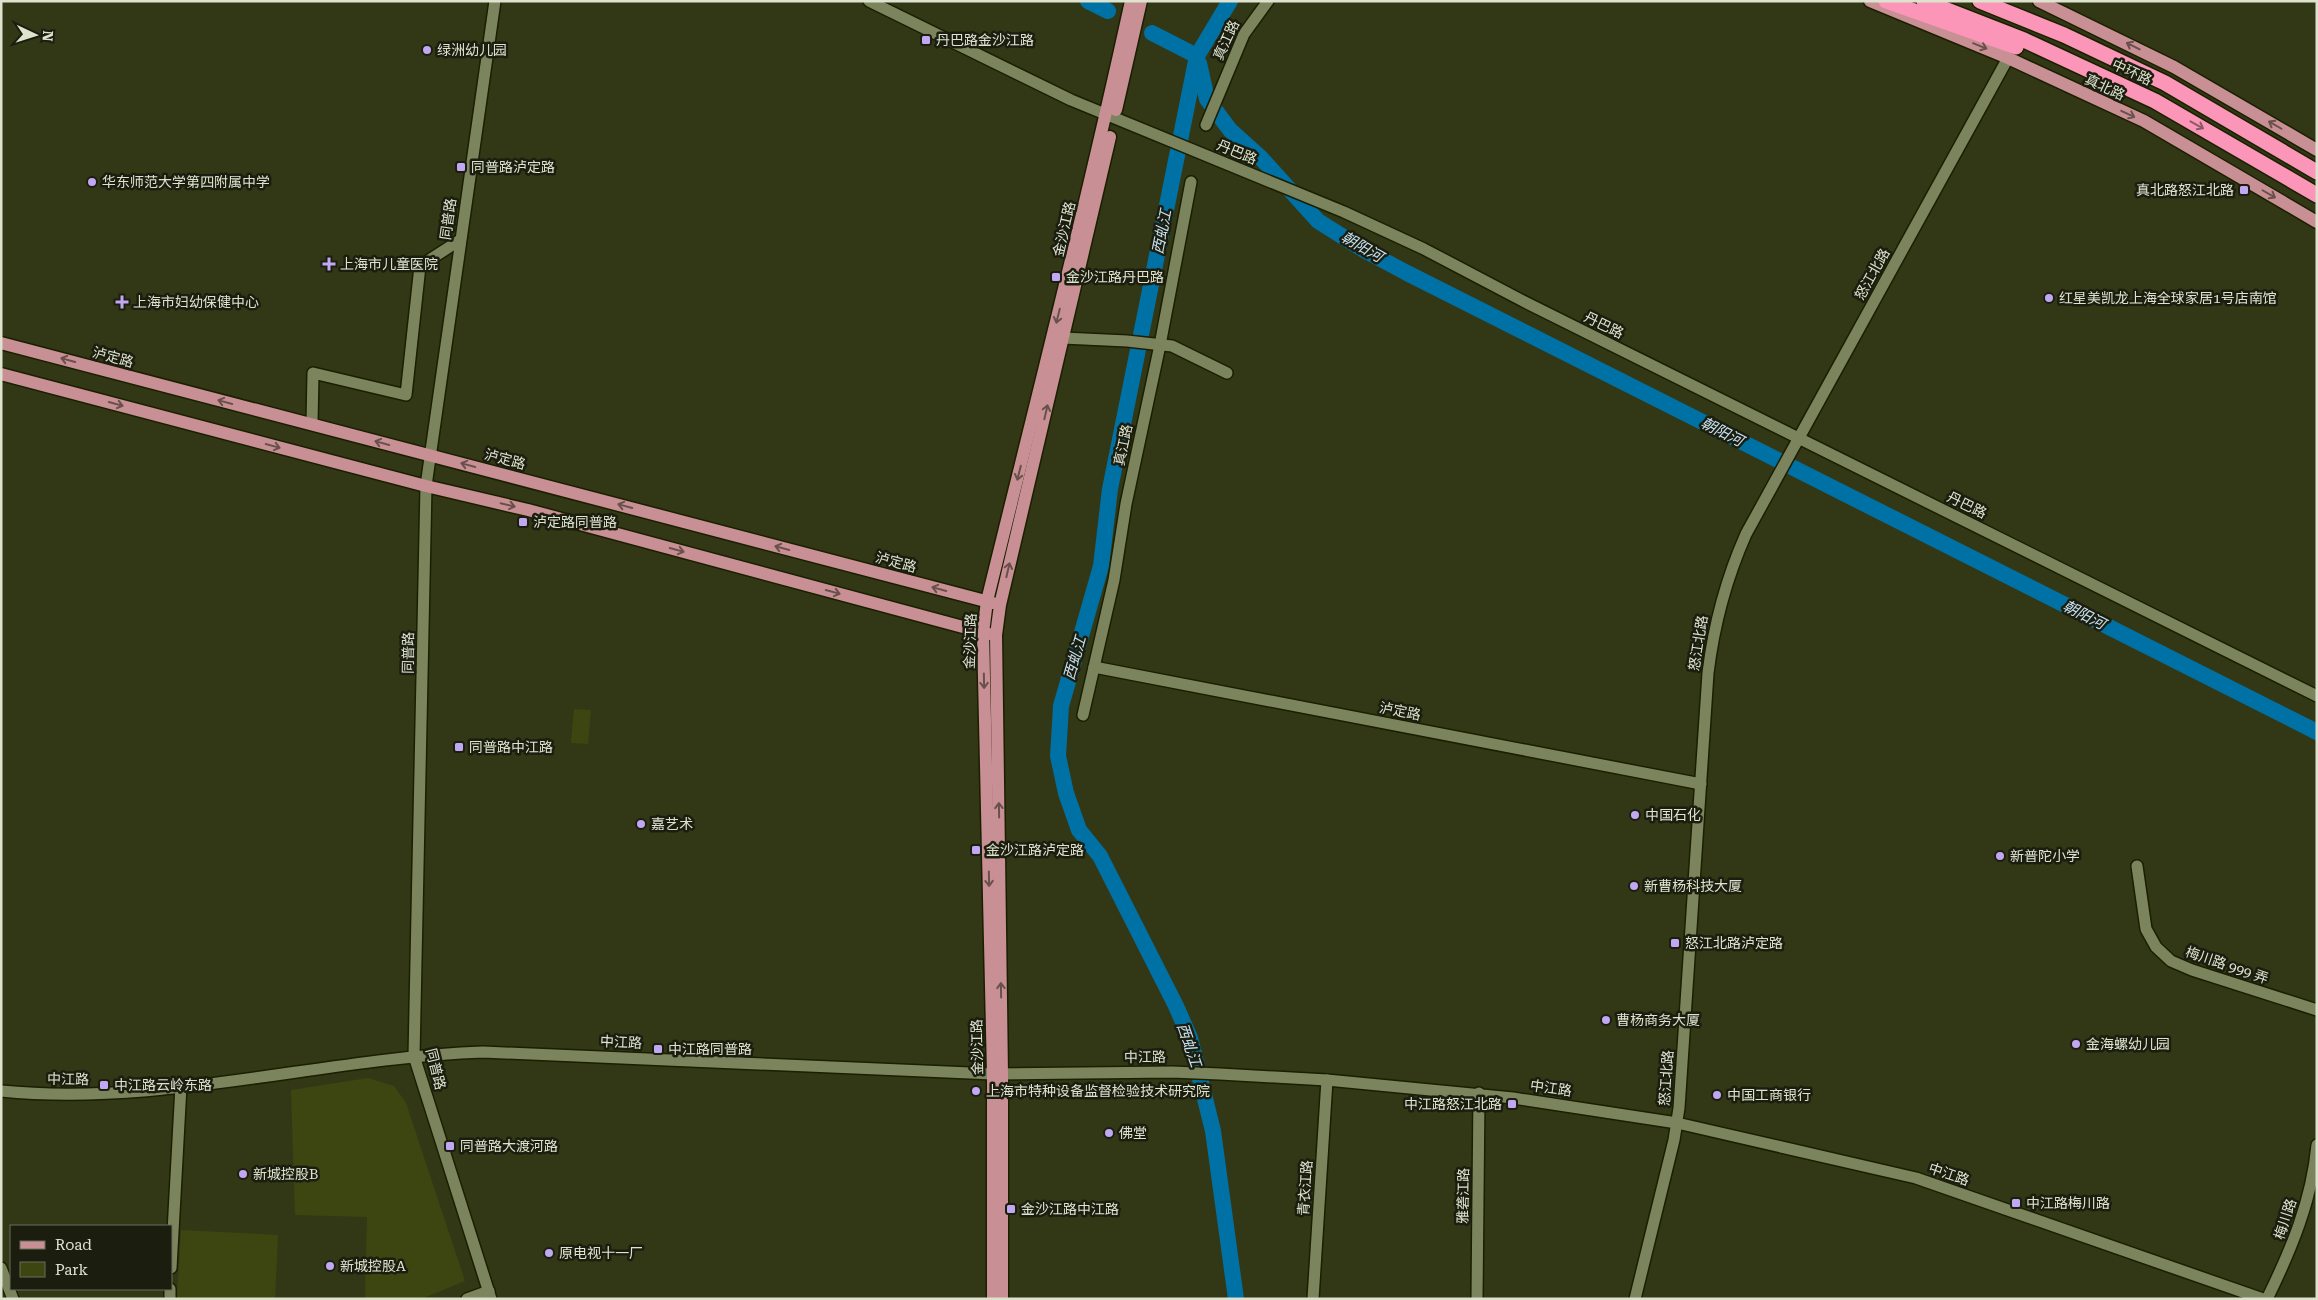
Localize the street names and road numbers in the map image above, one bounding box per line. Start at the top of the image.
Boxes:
street label: 真江路 [1210,18,1242,62]
street label: 中环路 [2110,56,2154,88]
street label: 真北路 [2083,71,2127,103]
street label: 丹巴路 [1215,137,1259,167]
street label: 同普路 [437,197,459,241]
street label: 金沙江路 [1050,200,1078,258]
street label: 怒江北路 [1851,246,1893,302]
street label: 丹巴路 [1582,309,1626,341]
street label: 泸定路 [91,344,135,370]
street label: 真江路 [1111,423,1135,467]
street label: 泸定路 [483,446,527,472]
street label: 丹巴路 [1945,489,1989,521]
street label: 泸定路 [874,549,918,575]
street label: 金沙江路 [961,613,979,669]
street label: 怒江北路 [1686,614,1710,672]
street label: 同普路 [400,632,416,674]
street label: 泸定路 [1378,699,1422,723]
street label: 梅川路 999 弄 [2183,943,2271,987]
street label: 金沙江路 [969,1019,985,1075]
street label: 中江路 [600,1033,642,1051]
street label: 同普路 [423,1047,449,1091]
street label: 中江路 [1124,1049,1166,1065]
street label: 怒江北路 [1656,1050,1676,1106]
street label: 中江路 [47,1071,89,1087]
street label: 中江路 [1529,1077,1573,1099]
street label: 青衣江路 [1295,1160,1315,1216]
street label: 中江路 [1927,1160,1971,1188]
street label: 雅砻江路 [1455,1168,1471,1224]
street label: 梅川路 [2271,1197,2299,1241]

